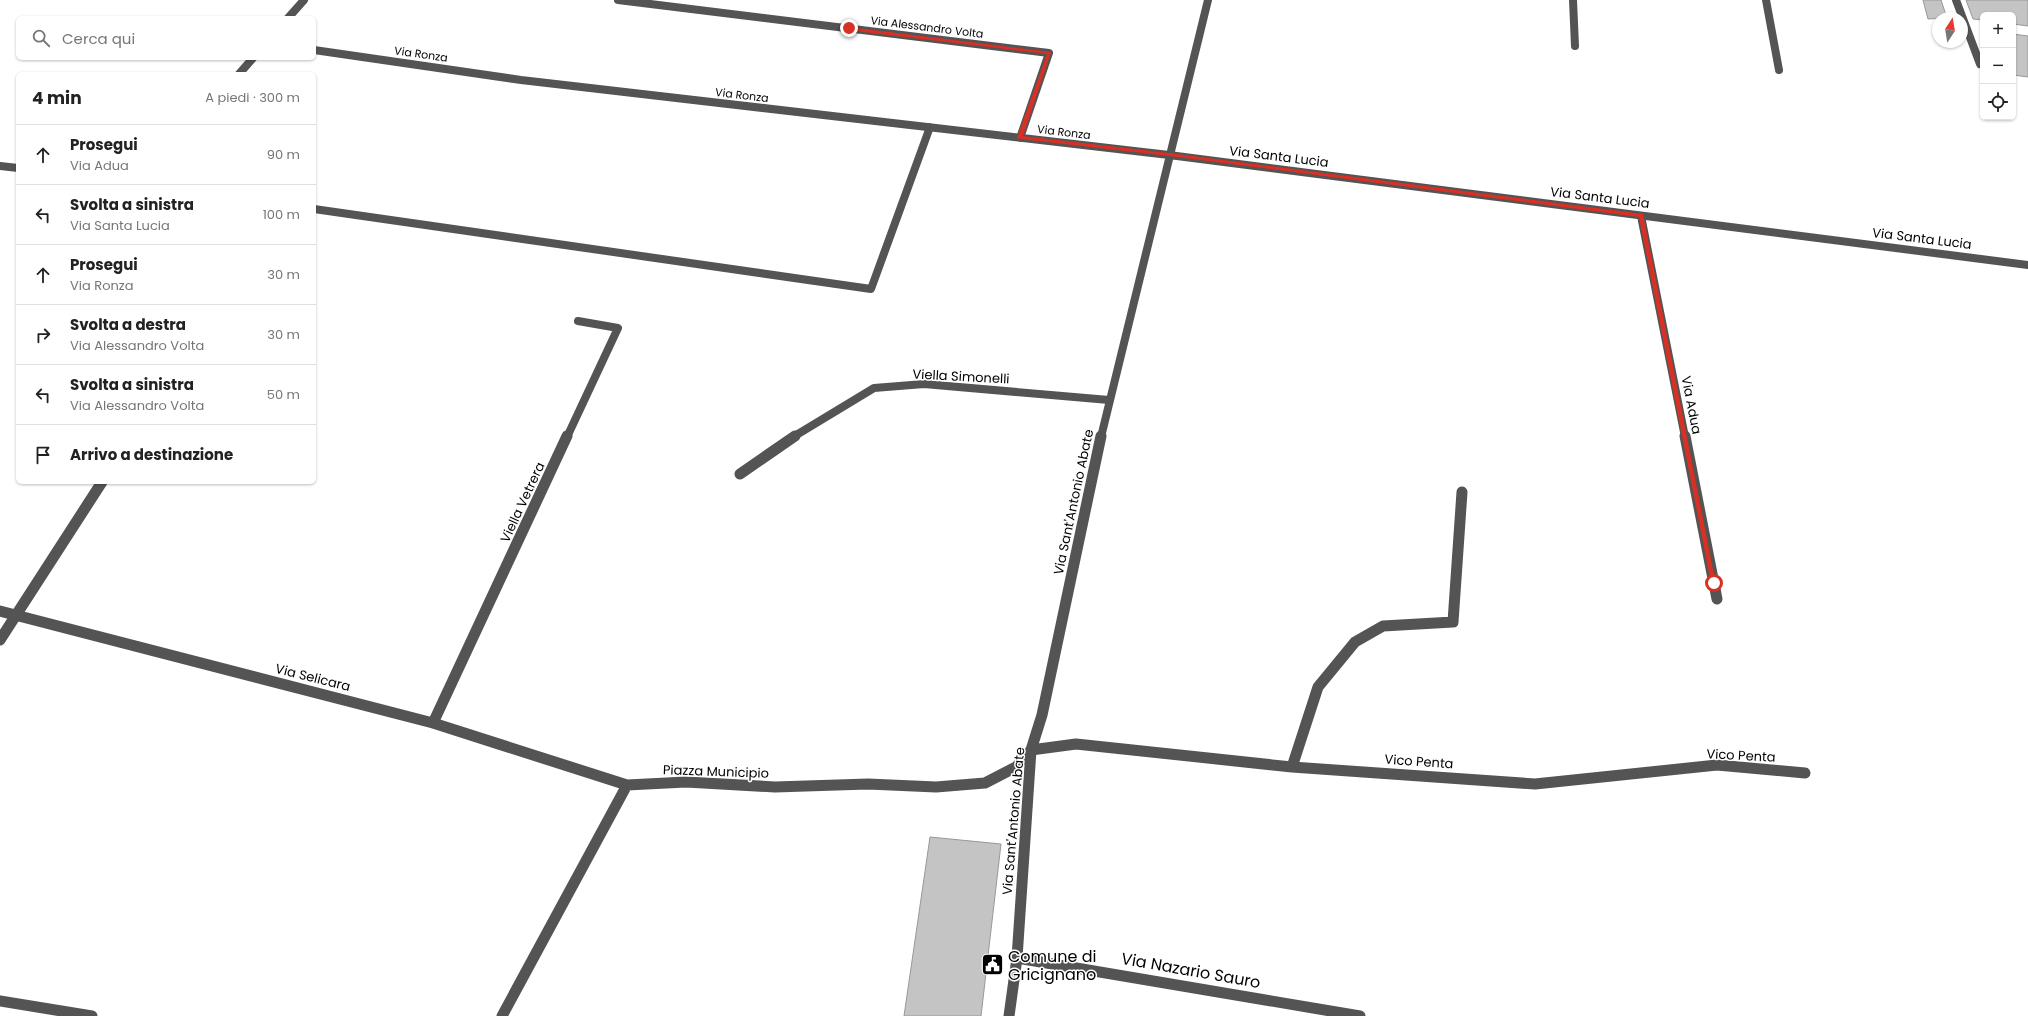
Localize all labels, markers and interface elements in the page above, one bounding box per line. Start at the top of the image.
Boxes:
street label: Via Alessandro Volta [870,12,984,42]
north arrow [1932,12,1968,48]
map controls [1980,12,2016,120]
button: + [1980,12,2016,48]
search box [16,16,316,60]
route end [840,19,858,37]
icon: search [30,27,52,49]
text: Cerca qui [62,28,135,49]
street label: Via Ronza [393,42,449,66]
button: − [1980,48,2016,84]
street label: Via Ronza [714,84,770,106]
button: locate [1980,84,2016,120]
text: 4 min [32,86,82,110]
text: A piedi · 300 m [205,88,300,107]
street label: Via Ronza [1036,121,1092,143]
text: Prosegui [70,134,138,155]
street label: Via Santa Lucia [1228,141,1330,172]
icon: ahead [32,144,54,166]
text: 90 m [267,145,300,164]
text: Via Adua [70,156,129,175]
street label: Via Santa Lucia [1549,182,1651,213]
text: Svolta a sinistra [70,194,194,215]
icon: left [32,204,54,226]
text: 100 m [263,205,300,224]
text: Via Santa Lucia [70,216,170,235]
street label: Via Santa Lucia [1871,223,1973,254]
text: Prosegui [70,254,138,275]
icon: ahead [32,264,54,286]
text: 30 m [267,265,300,284]
text: Via Ronza [70,276,134,295]
text: Svolta a destra [70,314,186,335]
icon: right [32,324,54,346]
text: 30 m [267,325,300,344]
text: Via Alessandro Volta [70,336,204,355]
street label: Viella Simonelli [912,364,1010,389]
text: Svolta a sinistra [70,374,194,395]
street label: Via Adua [1677,374,1706,436]
icon: left [32,384,54,406]
text: 50 m [267,385,300,404]
text: Via Alessandro Volta [70,396,204,415]
street label: Via Sant'Antonio Abate [1049,428,1098,577]
icon: arrive [32,444,54,466]
text: Arrivo a destinazione [70,444,233,465]
street label: Viella Vetrera [495,459,549,546]
route start [1705,574,1723,592]
street label: Via Selicara [273,659,352,696]
street label: Vico Penta [1706,744,1776,767]
street label: Via Sant'Antonio Abate [998,746,1029,896]
street label: Vico Penta [1384,750,1454,773]
street label: Piazza Municipio [663,760,769,783]
place label: Comune di Gricignano [1008,945,1097,986]
street label: Via Nazario Sauro [1119,947,1262,994]
public building icon: Comune di Gricignano [979,952,1005,978]

